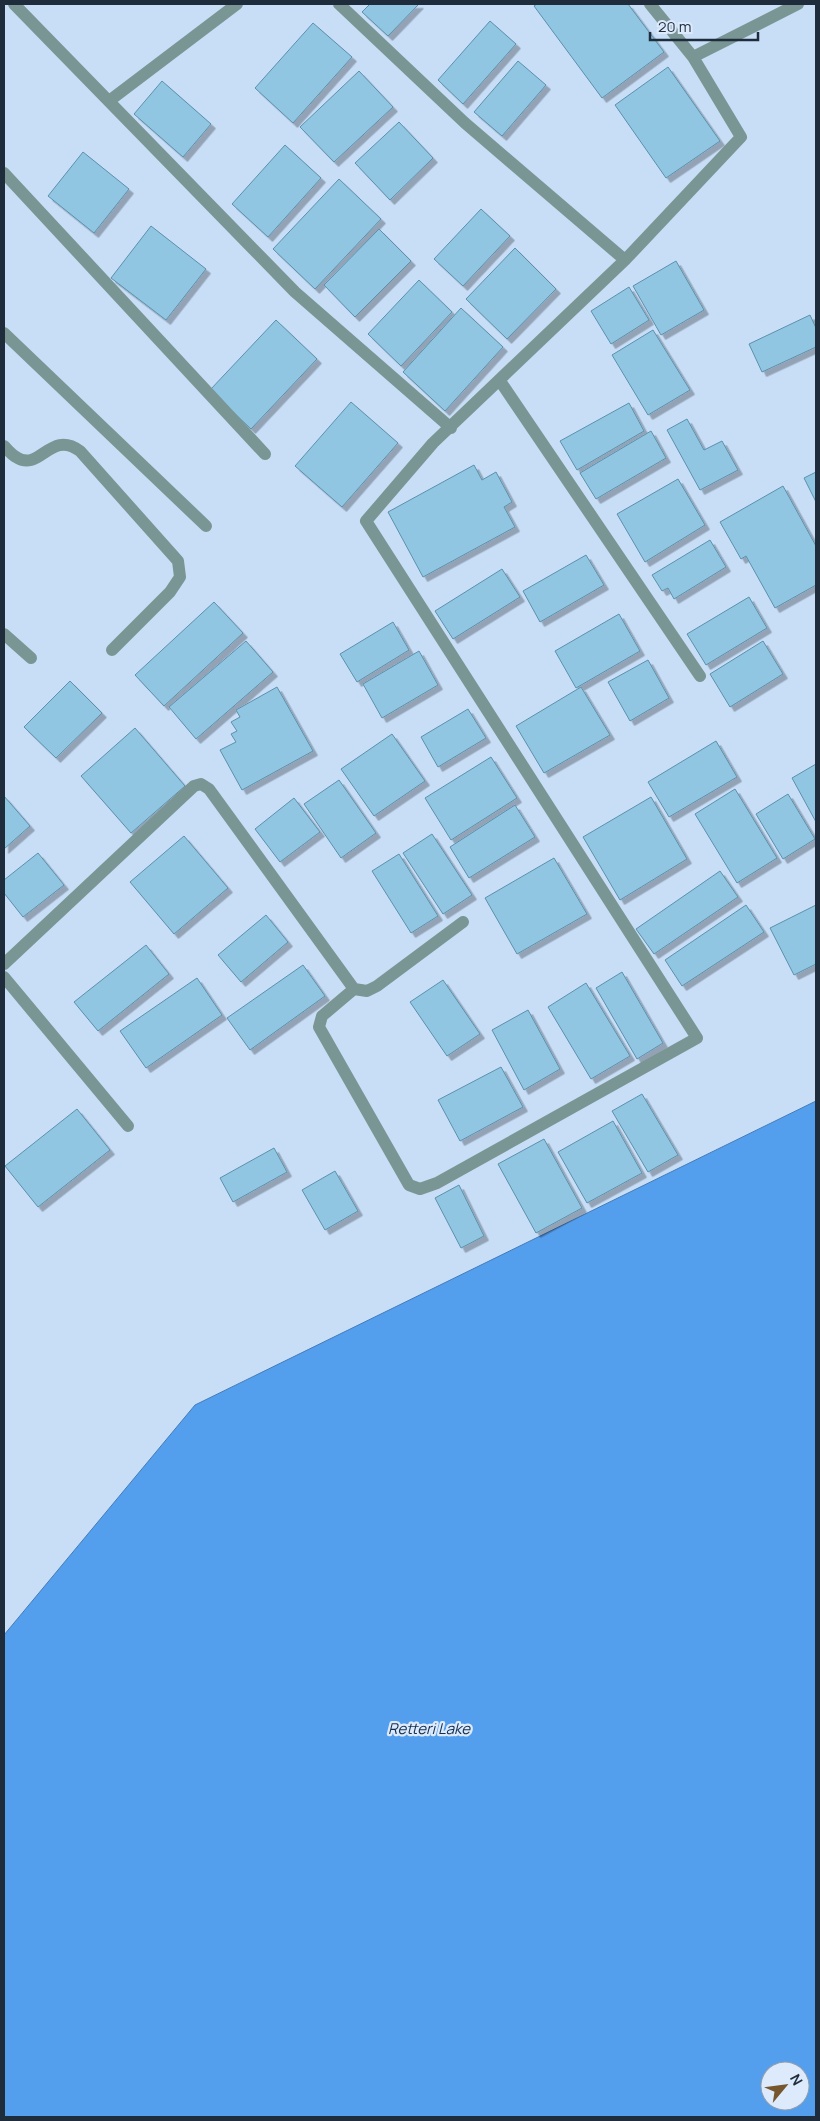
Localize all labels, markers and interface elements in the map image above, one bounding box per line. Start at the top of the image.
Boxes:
scale bar [650,10,758,42]
text: 20 m [658,16,691,37]
water label: Retteri Lake [388,1718,471,1739]
north arrow [760,2061,810,2111]
text: N [786,2070,808,2088]

